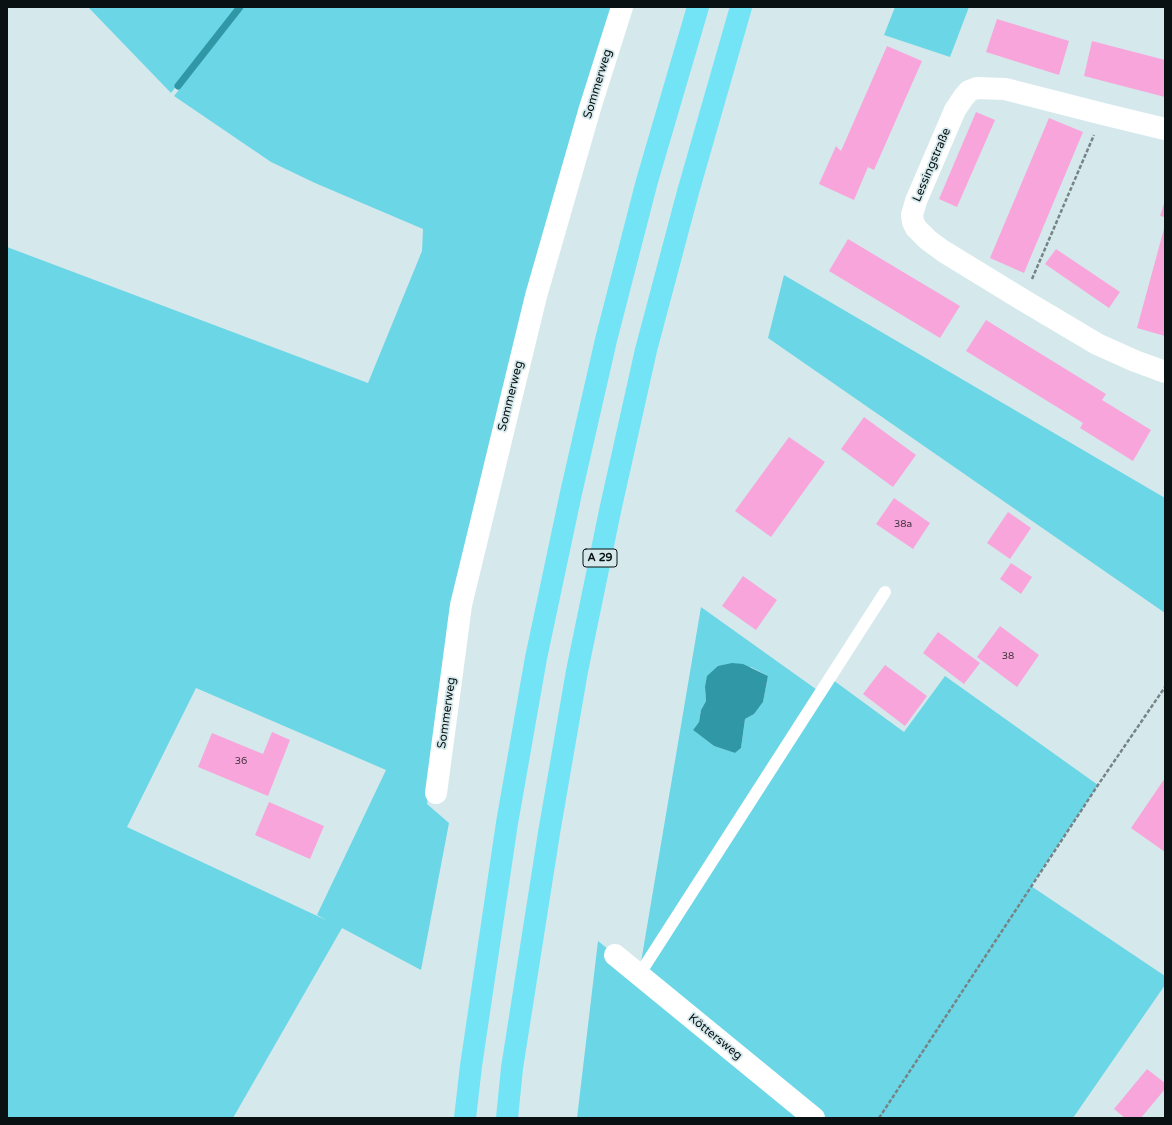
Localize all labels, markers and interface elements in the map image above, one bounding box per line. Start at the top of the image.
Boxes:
street label: Sommerweg [581,48,615,120]
street label: Lessingstraße [910,126,954,204]
street label: Sommerweg [495,359,527,433]
house number: 38a [894,518,912,530]
road number: A 29 [583,549,617,567]
house number: 38 [1002,650,1014,662]
street label: Sommerweg [435,676,459,750]
house number: 36 [235,755,247,767]
street label: Köttersweg [685,1011,745,1063]

